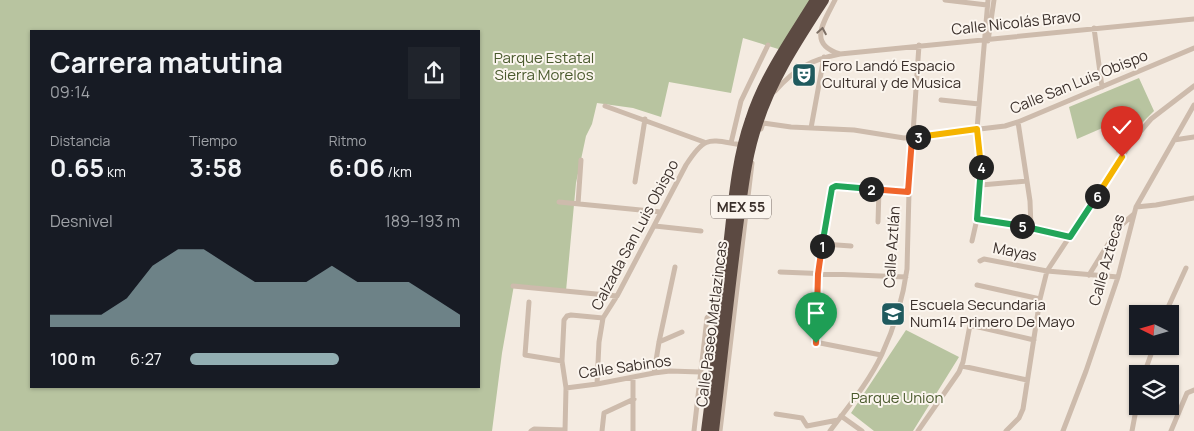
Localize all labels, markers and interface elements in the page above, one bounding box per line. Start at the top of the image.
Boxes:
street label: Calle Nicolás Bravo [950,5,1082,40]
one-way arrow [817,27,827,36]
text: Carrera matutina [50,43,283,81]
street label: Calle San Luis Obispo [1007,44,1151,119]
button: share [408,47,460,99]
park label: Parque Estatal Sierra Morelos [494,47,594,85]
place label: Foro Landó Espacio Cultural y de Musica [822,55,961,93]
theatre icon: Foro Landó Espacio Cultural y de Musica [791,62,817,88]
text: 09:14 [50,81,90,103]
pin [1101,106,1143,157]
icon: check [1108,113,1136,141]
pin: 3 [906,124,930,150]
text: 3 [914,128,923,147]
text: Distancia [50,131,110,150]
text: Tiempo [189,131,237,150]
text: Ritmo [329,131,366,150]
text: 0.65 [50,150,104,185]
text: 3:58 [189,150,242,185]
text: 6:06 [329,150,385,185]
pin: 4 [968,154,994,180]
street label: Calzada San Luis Obispo [586,156,683,314]
text: 4 [977,158,986,177]
text: km [104,162,126,181]
text: /km [385,162,412,181]
pin: 2 [858,176,884,202]
text: 2 [867,180,876,199]
pin: 6 [1084,184,1110,208]
text: 6 [1093,187,1102,206]
road number: MEX 55 [711,196,771,218]
street label: Calle Aztlán [878,205,905,289]
text: Desnivel [50,210,113,232]
text: 189–193 m [384,210,460,232]
street label: Calle Aztecas [1083,212,1130,308]
pin: 5 [1010,214,1034,238]
text: 5 [1018,217,1027,236]
pin: 1 [810,234,834,258]
text: 1 [819,237,826,256]
street label: Mayas [991,237,1039,266]
street label: Calle Paseo Matlazincas [691,240,732,408]
pin [795,292,837,343]
place label: Escuela Secundaria Num14 Primero De Mayo [910,294,1075,332]
icon: arrive [802,299,830,327]
school or university icon: Escuela Secundaria Num14 Primero De Mayo [880,301,906,327]
north arrow [1129,305,1179,355]
map controls [1129,305,1179,415]
text: 100 m [50,348,96,370]
text: 6:27 [130,348,162,370]
street label: Calle Sabinos [577,350,673,383]
button: layers [1129,365,1179,415]
park label: Parque Union [851,387,943,408]

